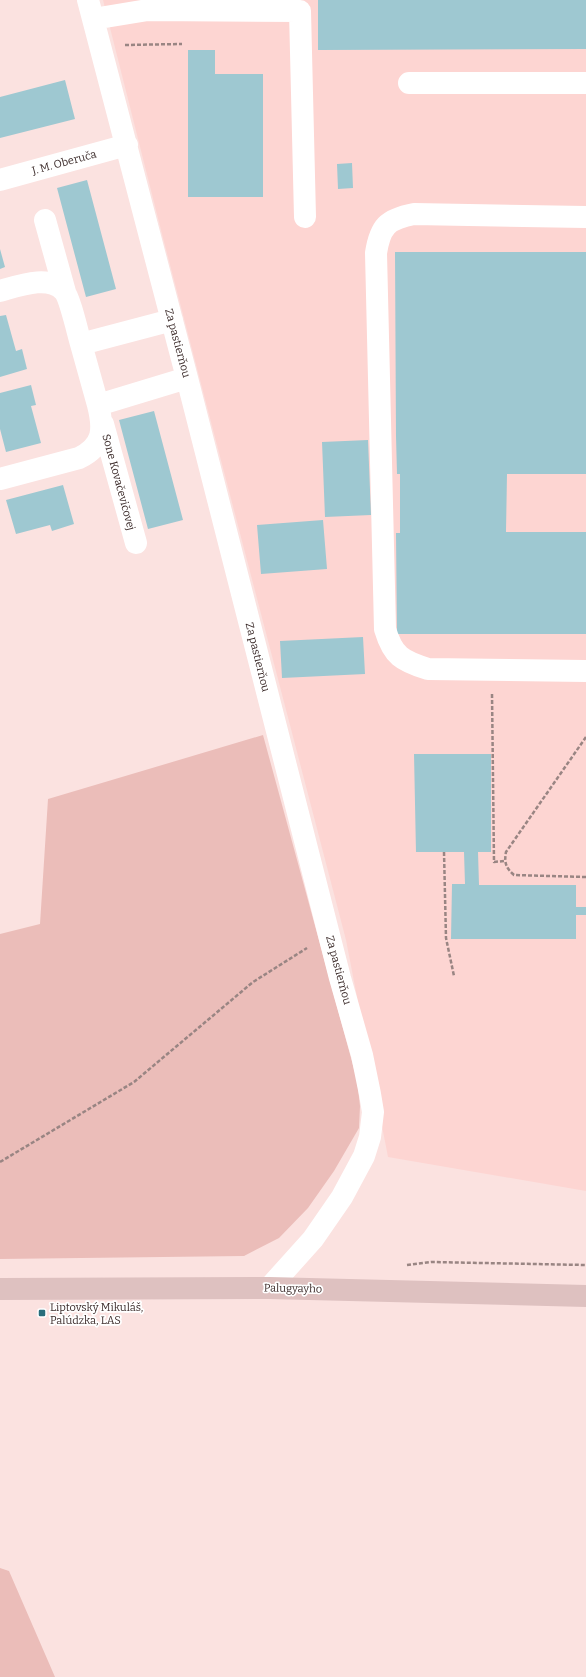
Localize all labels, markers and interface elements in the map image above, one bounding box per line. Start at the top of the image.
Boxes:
street label: J. M. Oberuča [30,148,98,178]
street label: Za pastierňou [162,307,193,379]
street label: Sone Kovačevičovej [99,433,138,532]
street label: Za pastierňou [243,621,272,693]
street label: Za pastierňou [323,934,354,1006]
street label: Palugyayho [264,1281,322,1296]
place label: Liptovský Mikuláš, Palúdzka, LAS [50,1301,143,1327]
marker: Liptovský Mikuláš, Palúdzka, LAS [37,1308,47,1318]

